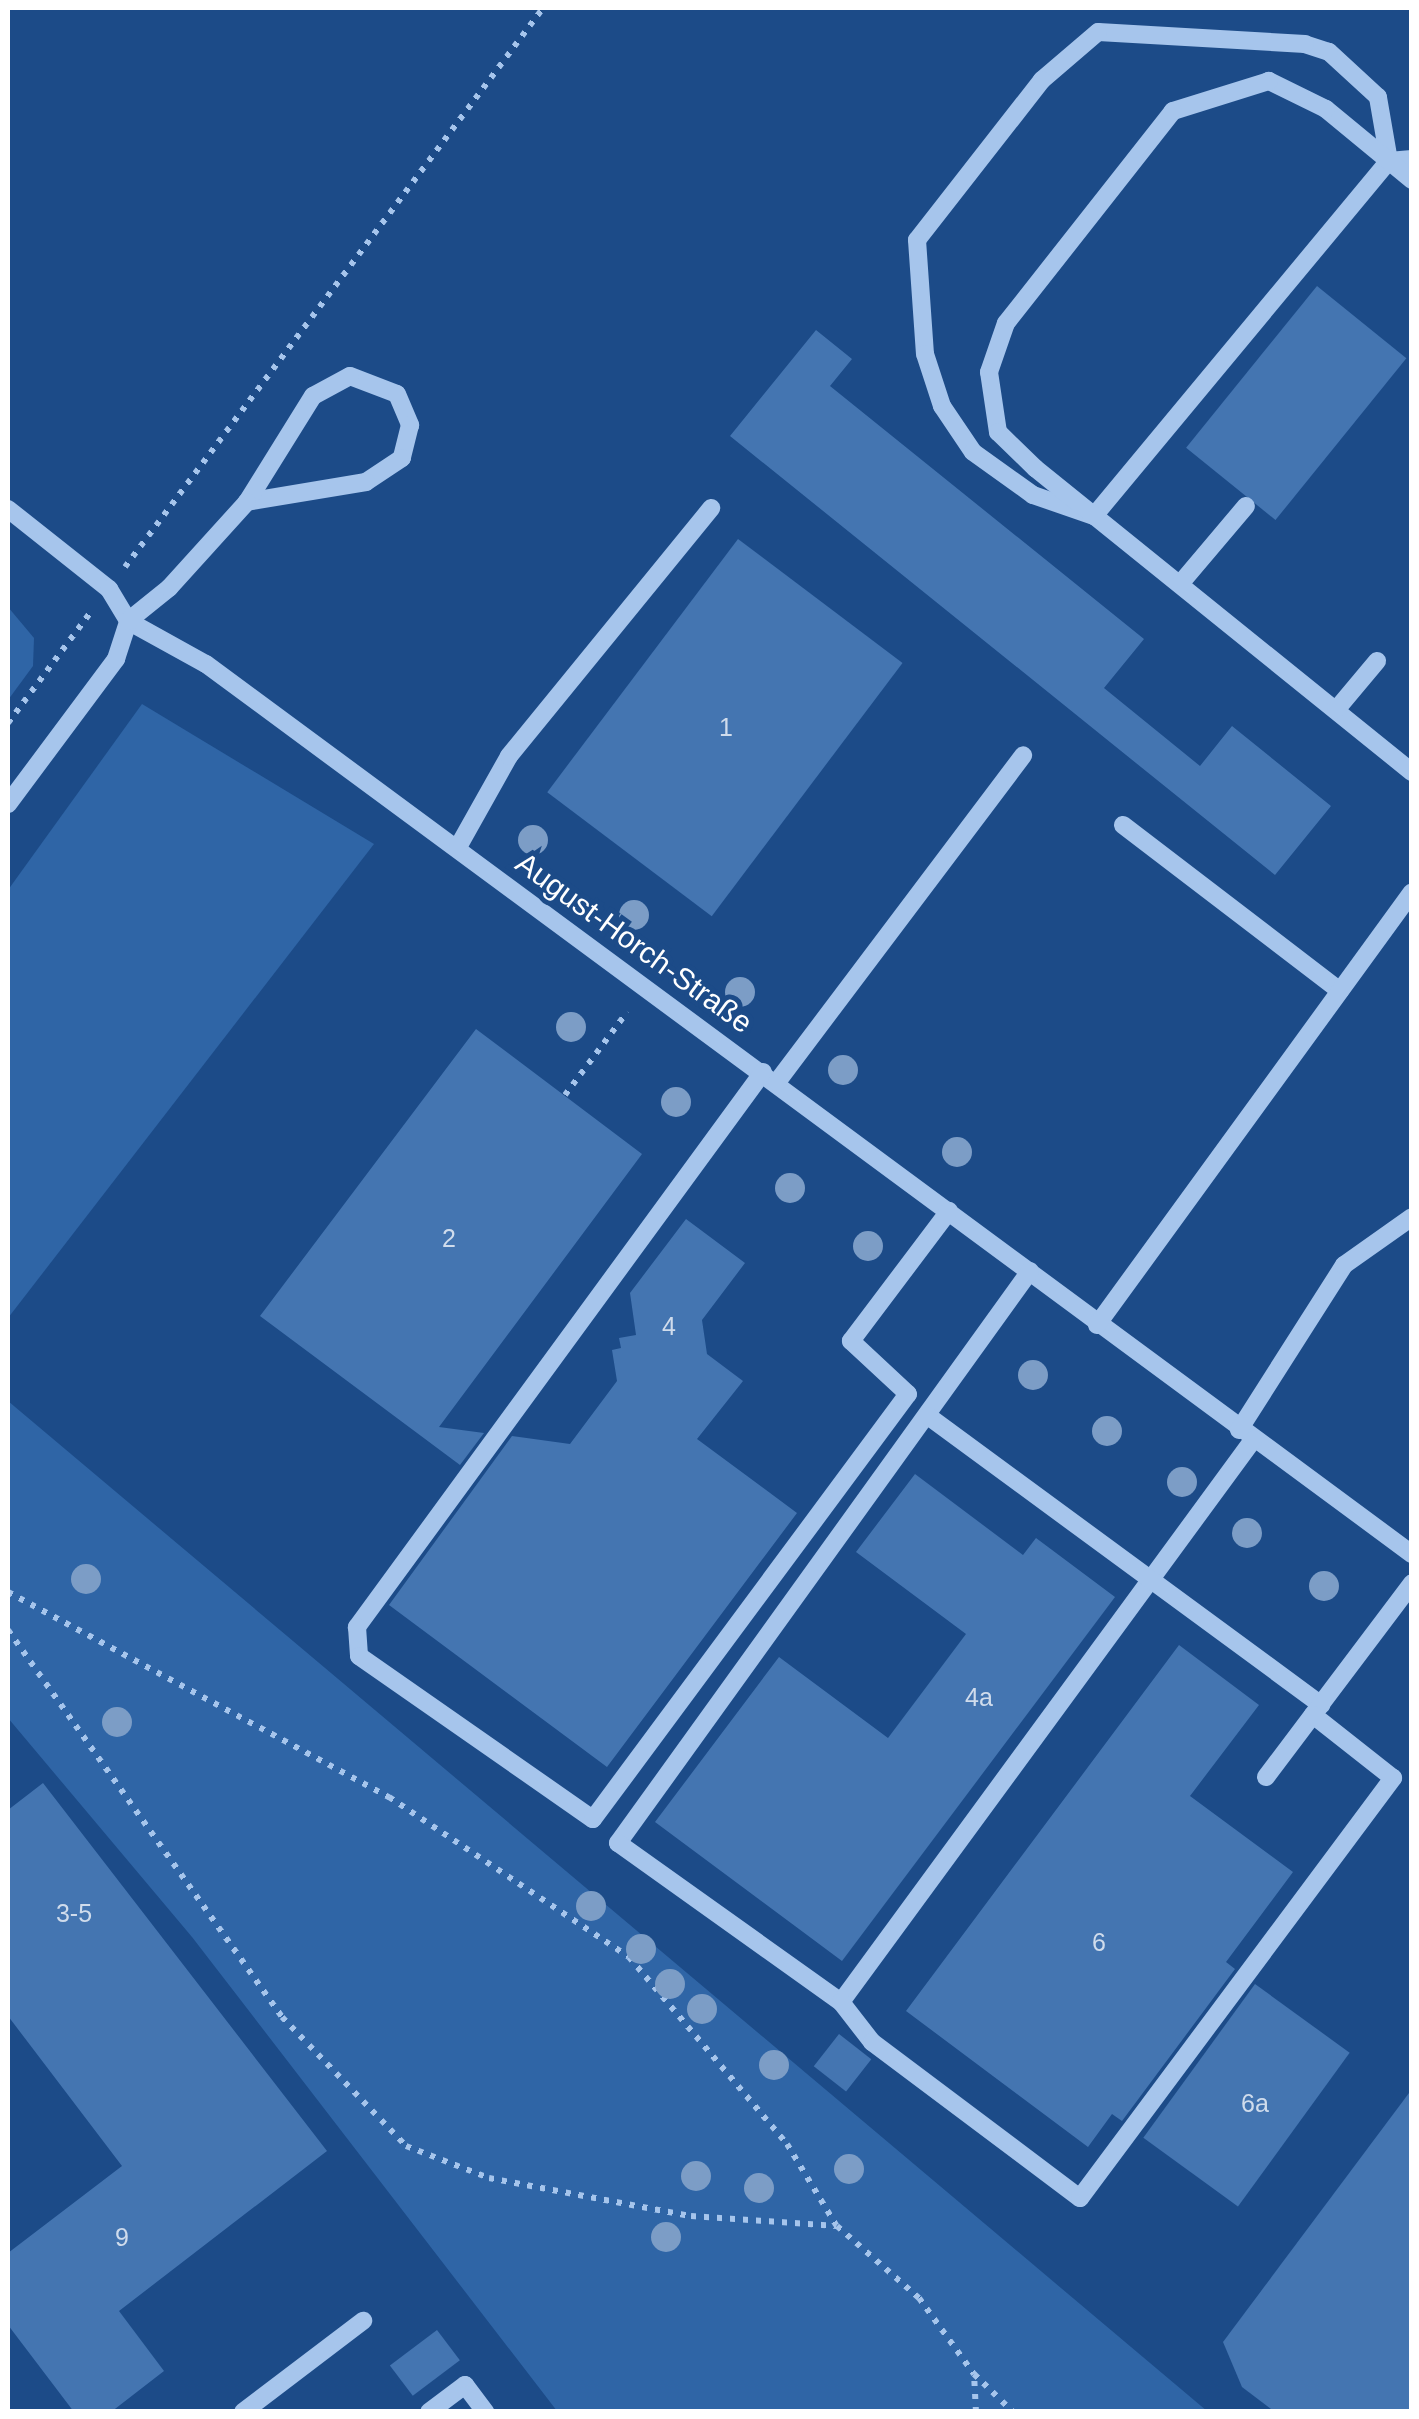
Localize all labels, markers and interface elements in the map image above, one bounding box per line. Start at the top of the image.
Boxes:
house number: 1 [719,712,733,742]
street label: August-Horch-Straße [509,845,759,1041]
house number: 2 [442,1223,456,1253]
house number: 4 [662,1311,676,1341]
house number: 4a [965,1682,993,1712]
house number: 3-5 [56,1898,92,1928]
house number: 6 [1092,1927,1106,1957]
house number: 6a [1241,2088,1269,2118]
house number: 9 [115,2222,129,2252]

